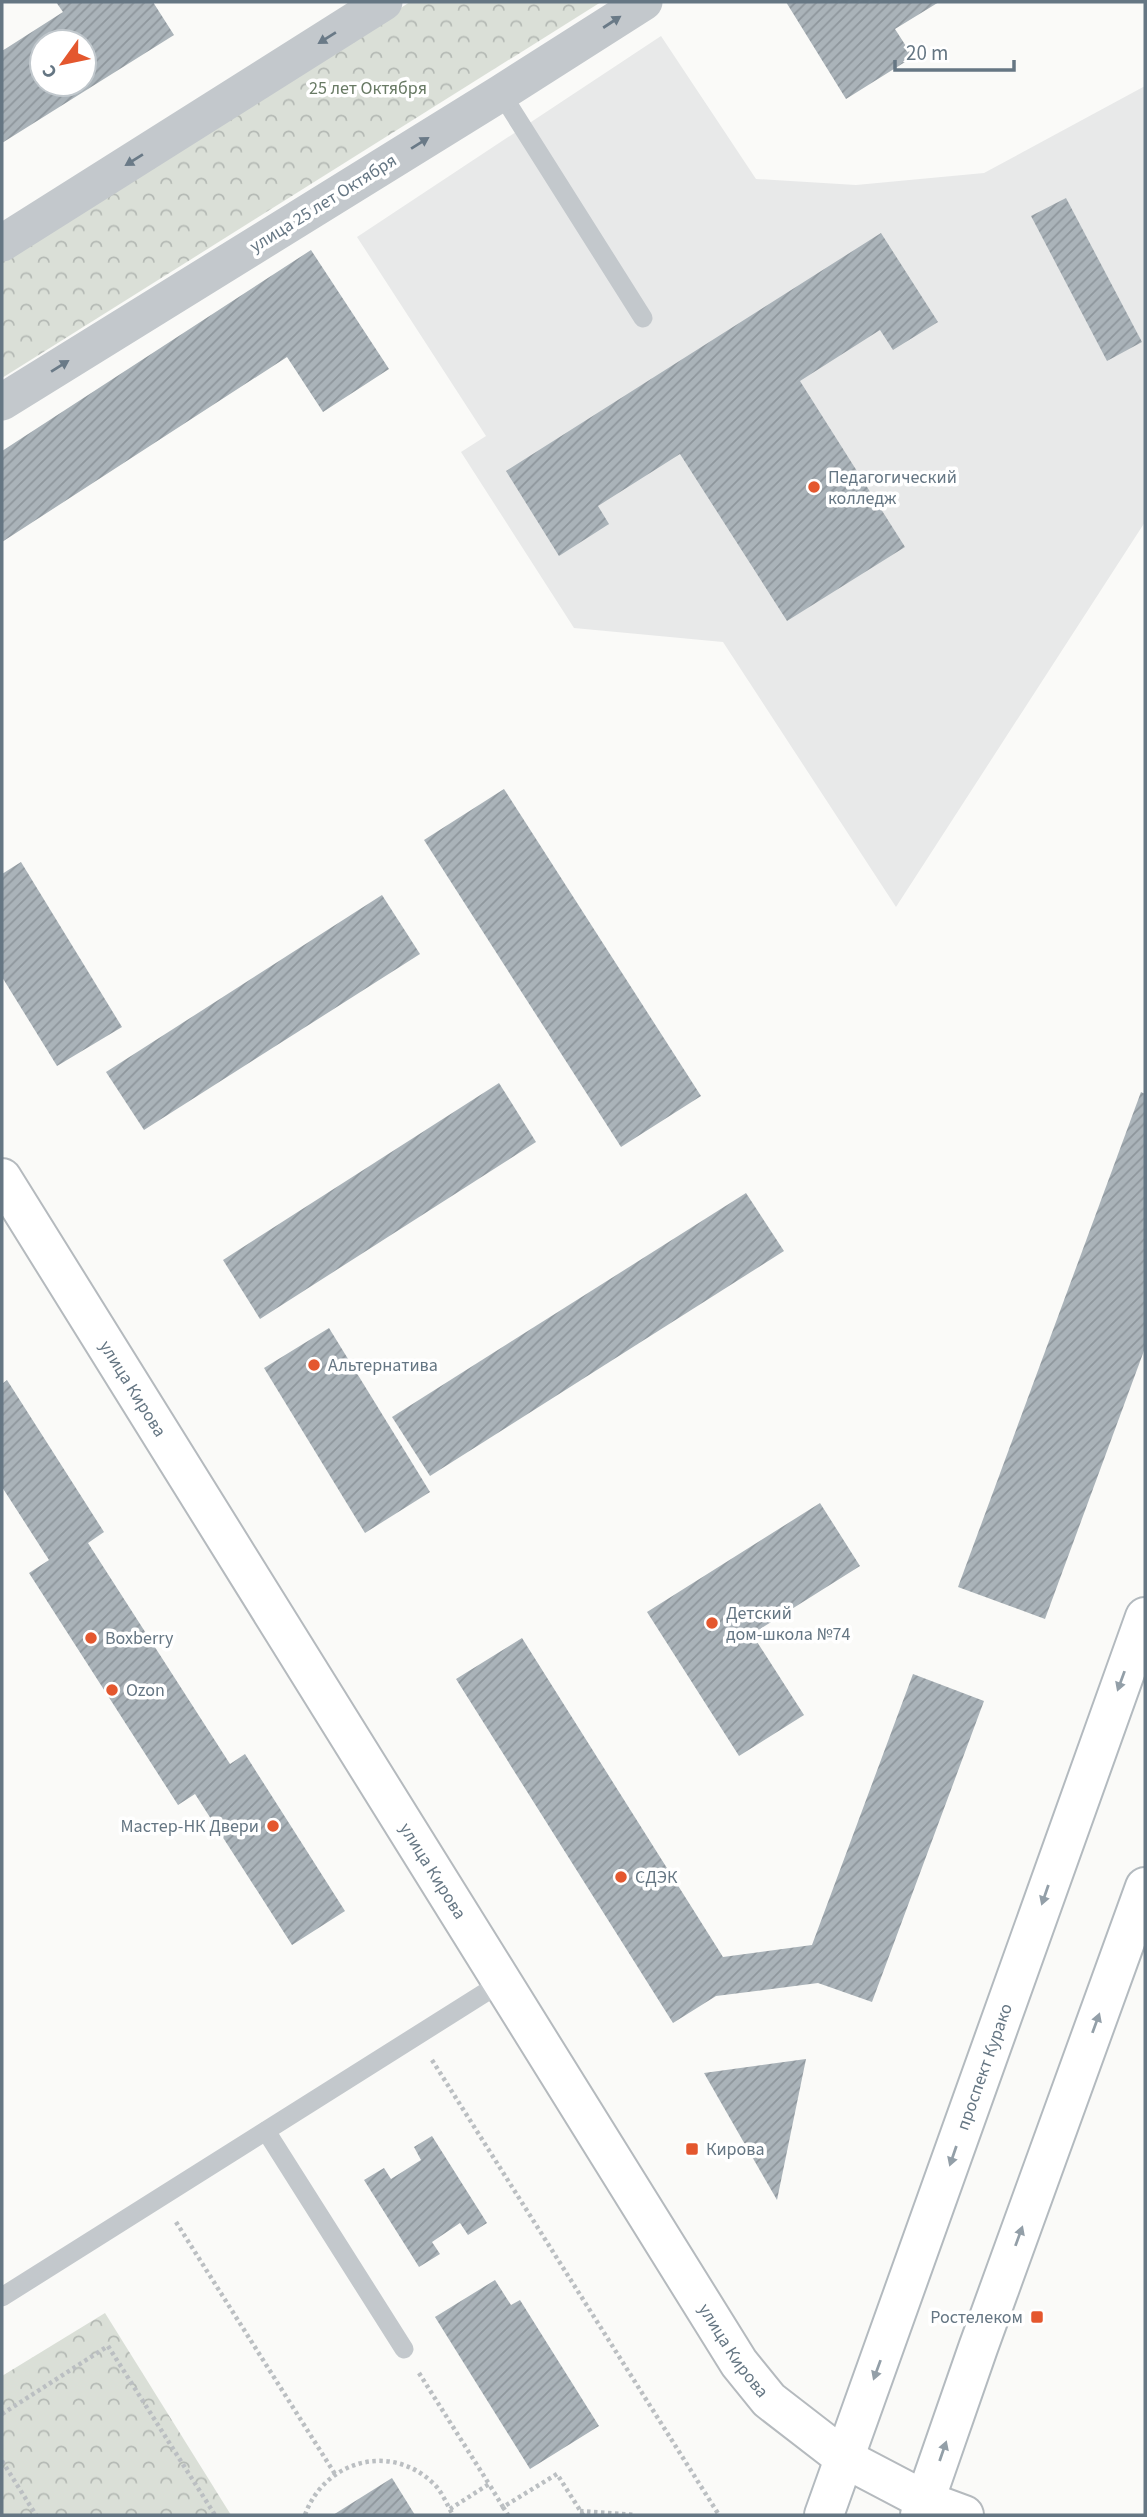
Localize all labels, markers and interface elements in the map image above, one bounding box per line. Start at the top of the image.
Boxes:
one-way arrow [603,15,622,28]
north arrow [28,28,98,98]
scale bar [895,28,1014,72]
one-way arrow [317,32,336,45]
text: 20 m [906,38,948,68]
text: С [36,59,64,83]
park label: 25 лет Октября [309,76,427,101]
one-way arrow [411,137,430,150]
street label: улица 25 лет Октября [245,148,402,259]
one-way arrow [125,153,144,166]
one-way arrow [50,359,69,372]
place label: Педагогический колледж [828,465,957,511]
marker: Педагогический колледж [806,479,822,495]
street label: улица Кирова [93,1336,172,1442]
place label: Альтернатива [328,1353,438,1378]
marker: Альтернатива [306,1357,322,1373]
place label: Детский дом-школа №74 [726,1601,850,1647]
marker: Детский дом-школа №74 [704,1615,720,1631]
place label: Boxberry [105,1626,174,1651]
marker: Boxberry [83,1630,99,1646]
one-way arrow [1116,1670,1127,1691]
place label: Ozon [126,1678,165,1703]
marker: Ozon [104,1682,120,1698]
place label: Мастер-НК Двери [121,1814,259,1839]
marker: Мастер-НК Двери [265,1818,281,1834]
street label: улица Кирова [393,1818,472,1924]
place label: СДЭК [635,1865,678,1890]
marker: СДЭК [613,1869,629,1885]
one-way arrow [1039,1885,1050,1906]
street label: проспект Курако [951,2000,1019,2134]
one-way arrow [1091,2012,1102,2033]
place label: Кирова [706,2137,765,2162]
marker: Кирова [684,2141,700,2157]
one-way arrow [947,2145,958,2166]
one-way arrow [1013,2226,1024,2247]
street label: улица Кирова [692,2299,774,2403]
place label: Ростелеком [930,2305,1023,2330]
marker: Ростелеком [1029,2309,1045,2325]
one-way arrow [871,2359,882,2380]
one-way arrow [938,2440,949,2461]

